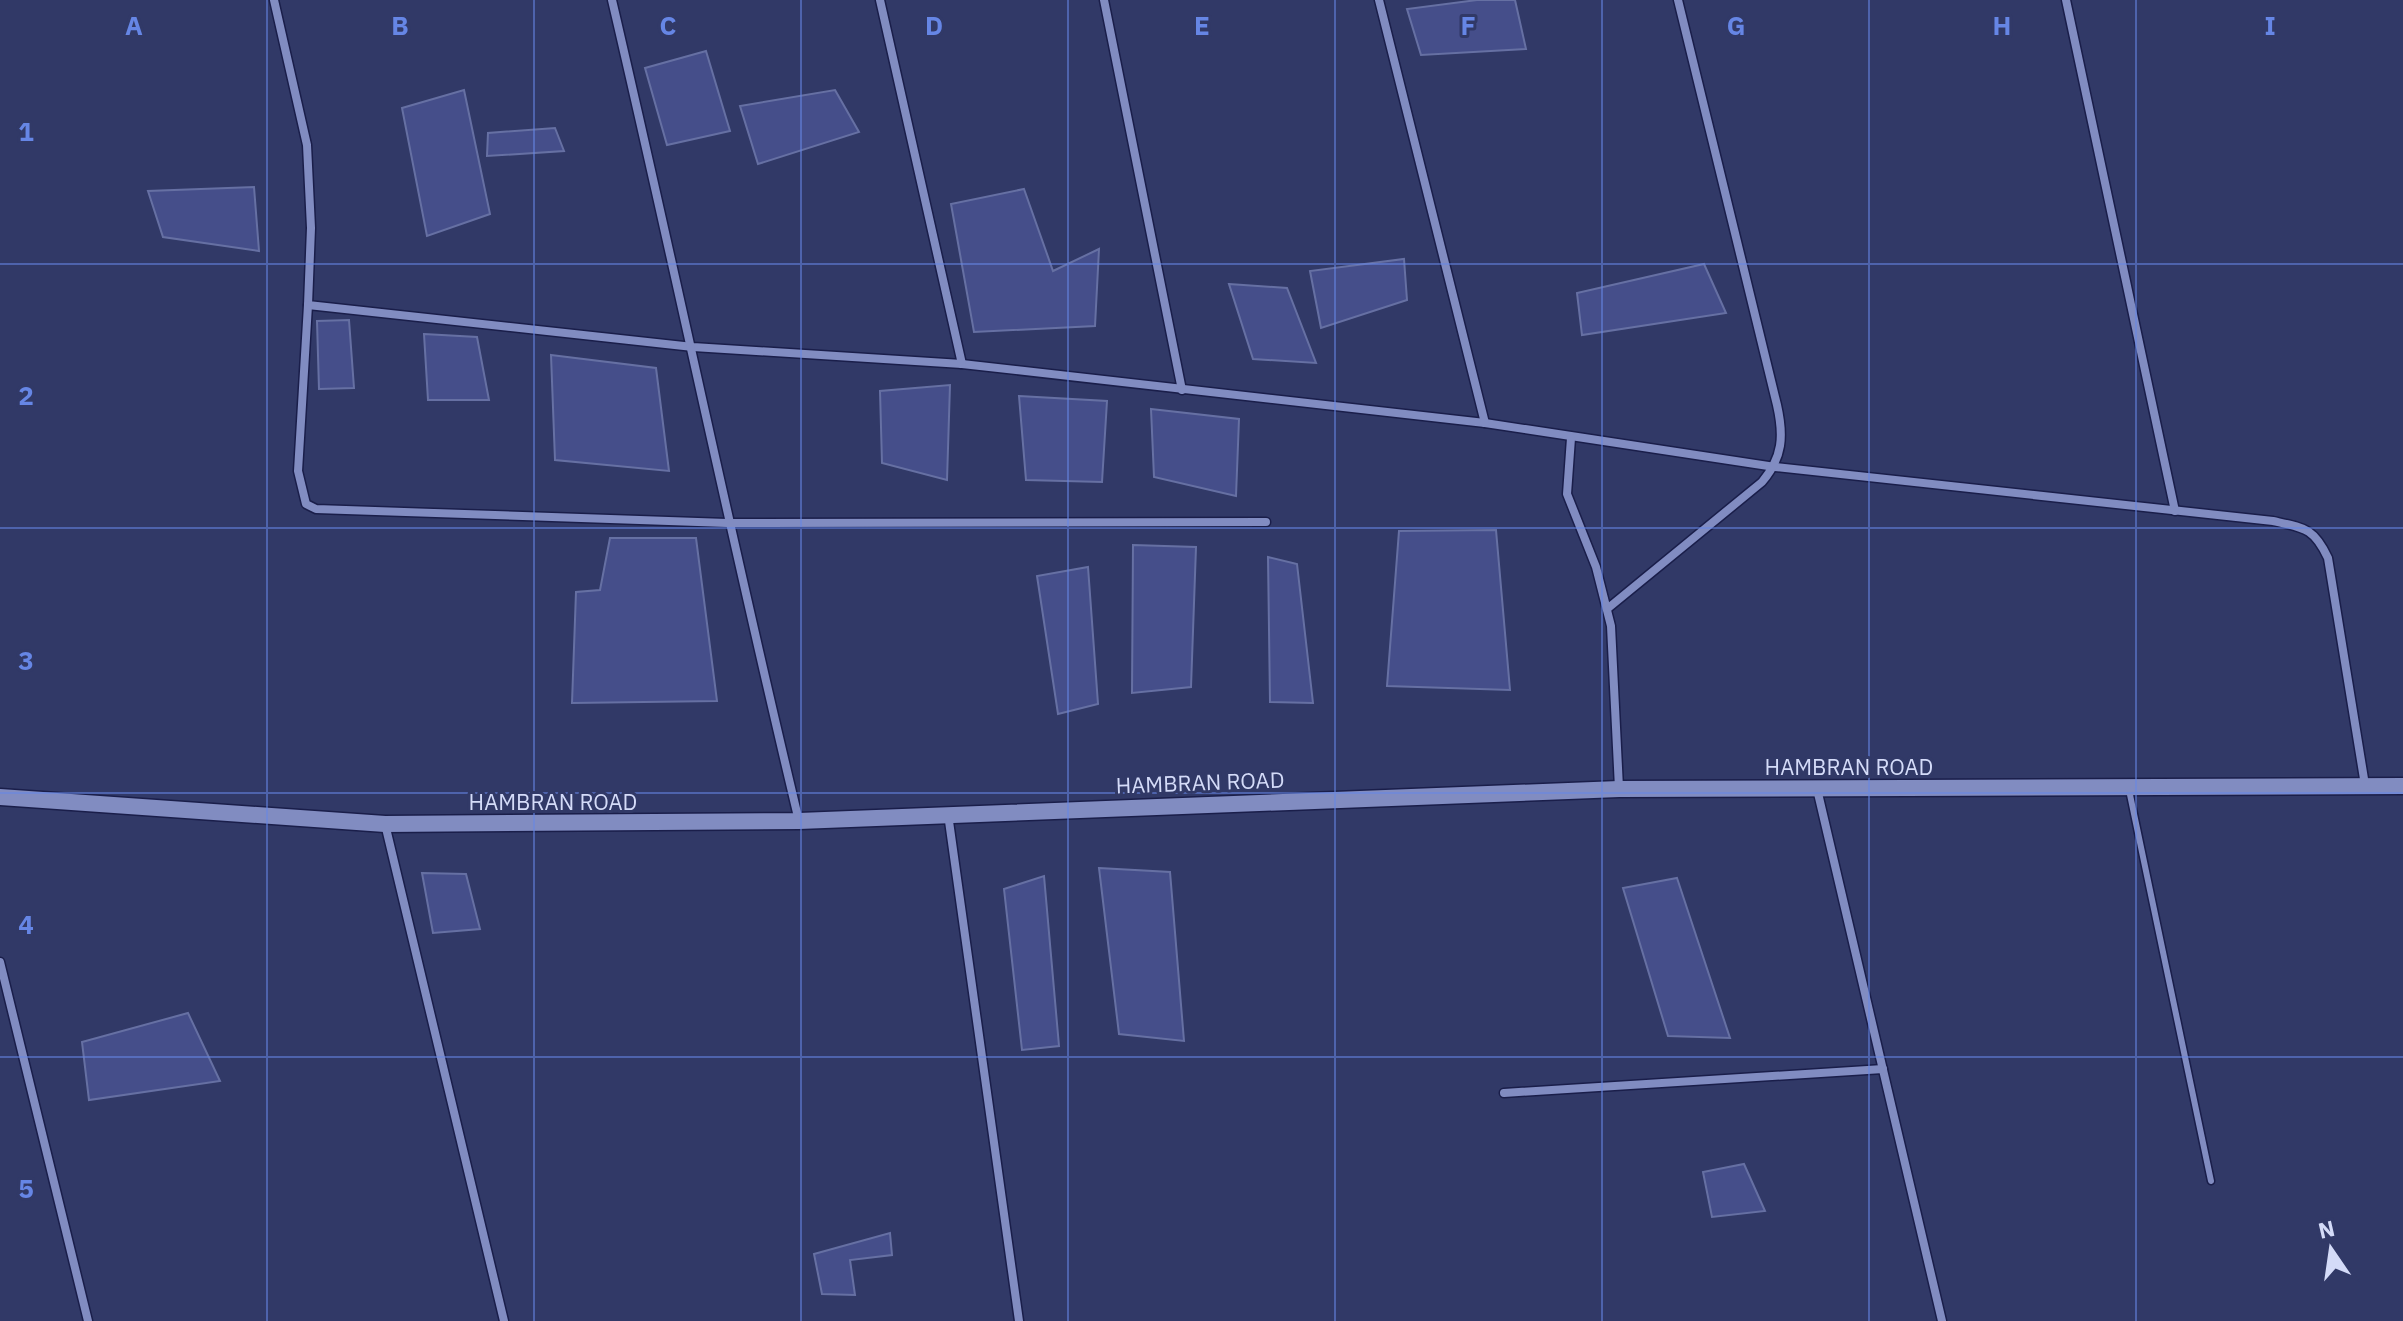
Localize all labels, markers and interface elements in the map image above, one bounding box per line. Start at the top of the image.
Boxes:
text: A [125,8,143,42]
text: B [391,8,409,42]
text: C [660,8,677,42]
text: D [925,8,943,42]
text: E [1194,8,1210,42]
text: F [1460,8,1476,42]
text: G [1727,8,1745,42]
text: H [1993,8,2011,42]
text: I [2264,8,2276,42]
text: 1 [18,114,34,148]
text: 2 [18,378,34,412]
text: 3 [18,643,34,677]
street label: HAMBRAN ROAD [1765,752,1933,781]
street label: HAMBRAN ROAD [1115,765,1285,799]
street label: HAMBRAN ROAD [469,787,637,816]
text: 4 [18,907,34,941]
text: 5 [18,1171,34,1205]
north arrow [2291,1209,2371,1289]
text: N [2315,1213,2337,1245]

